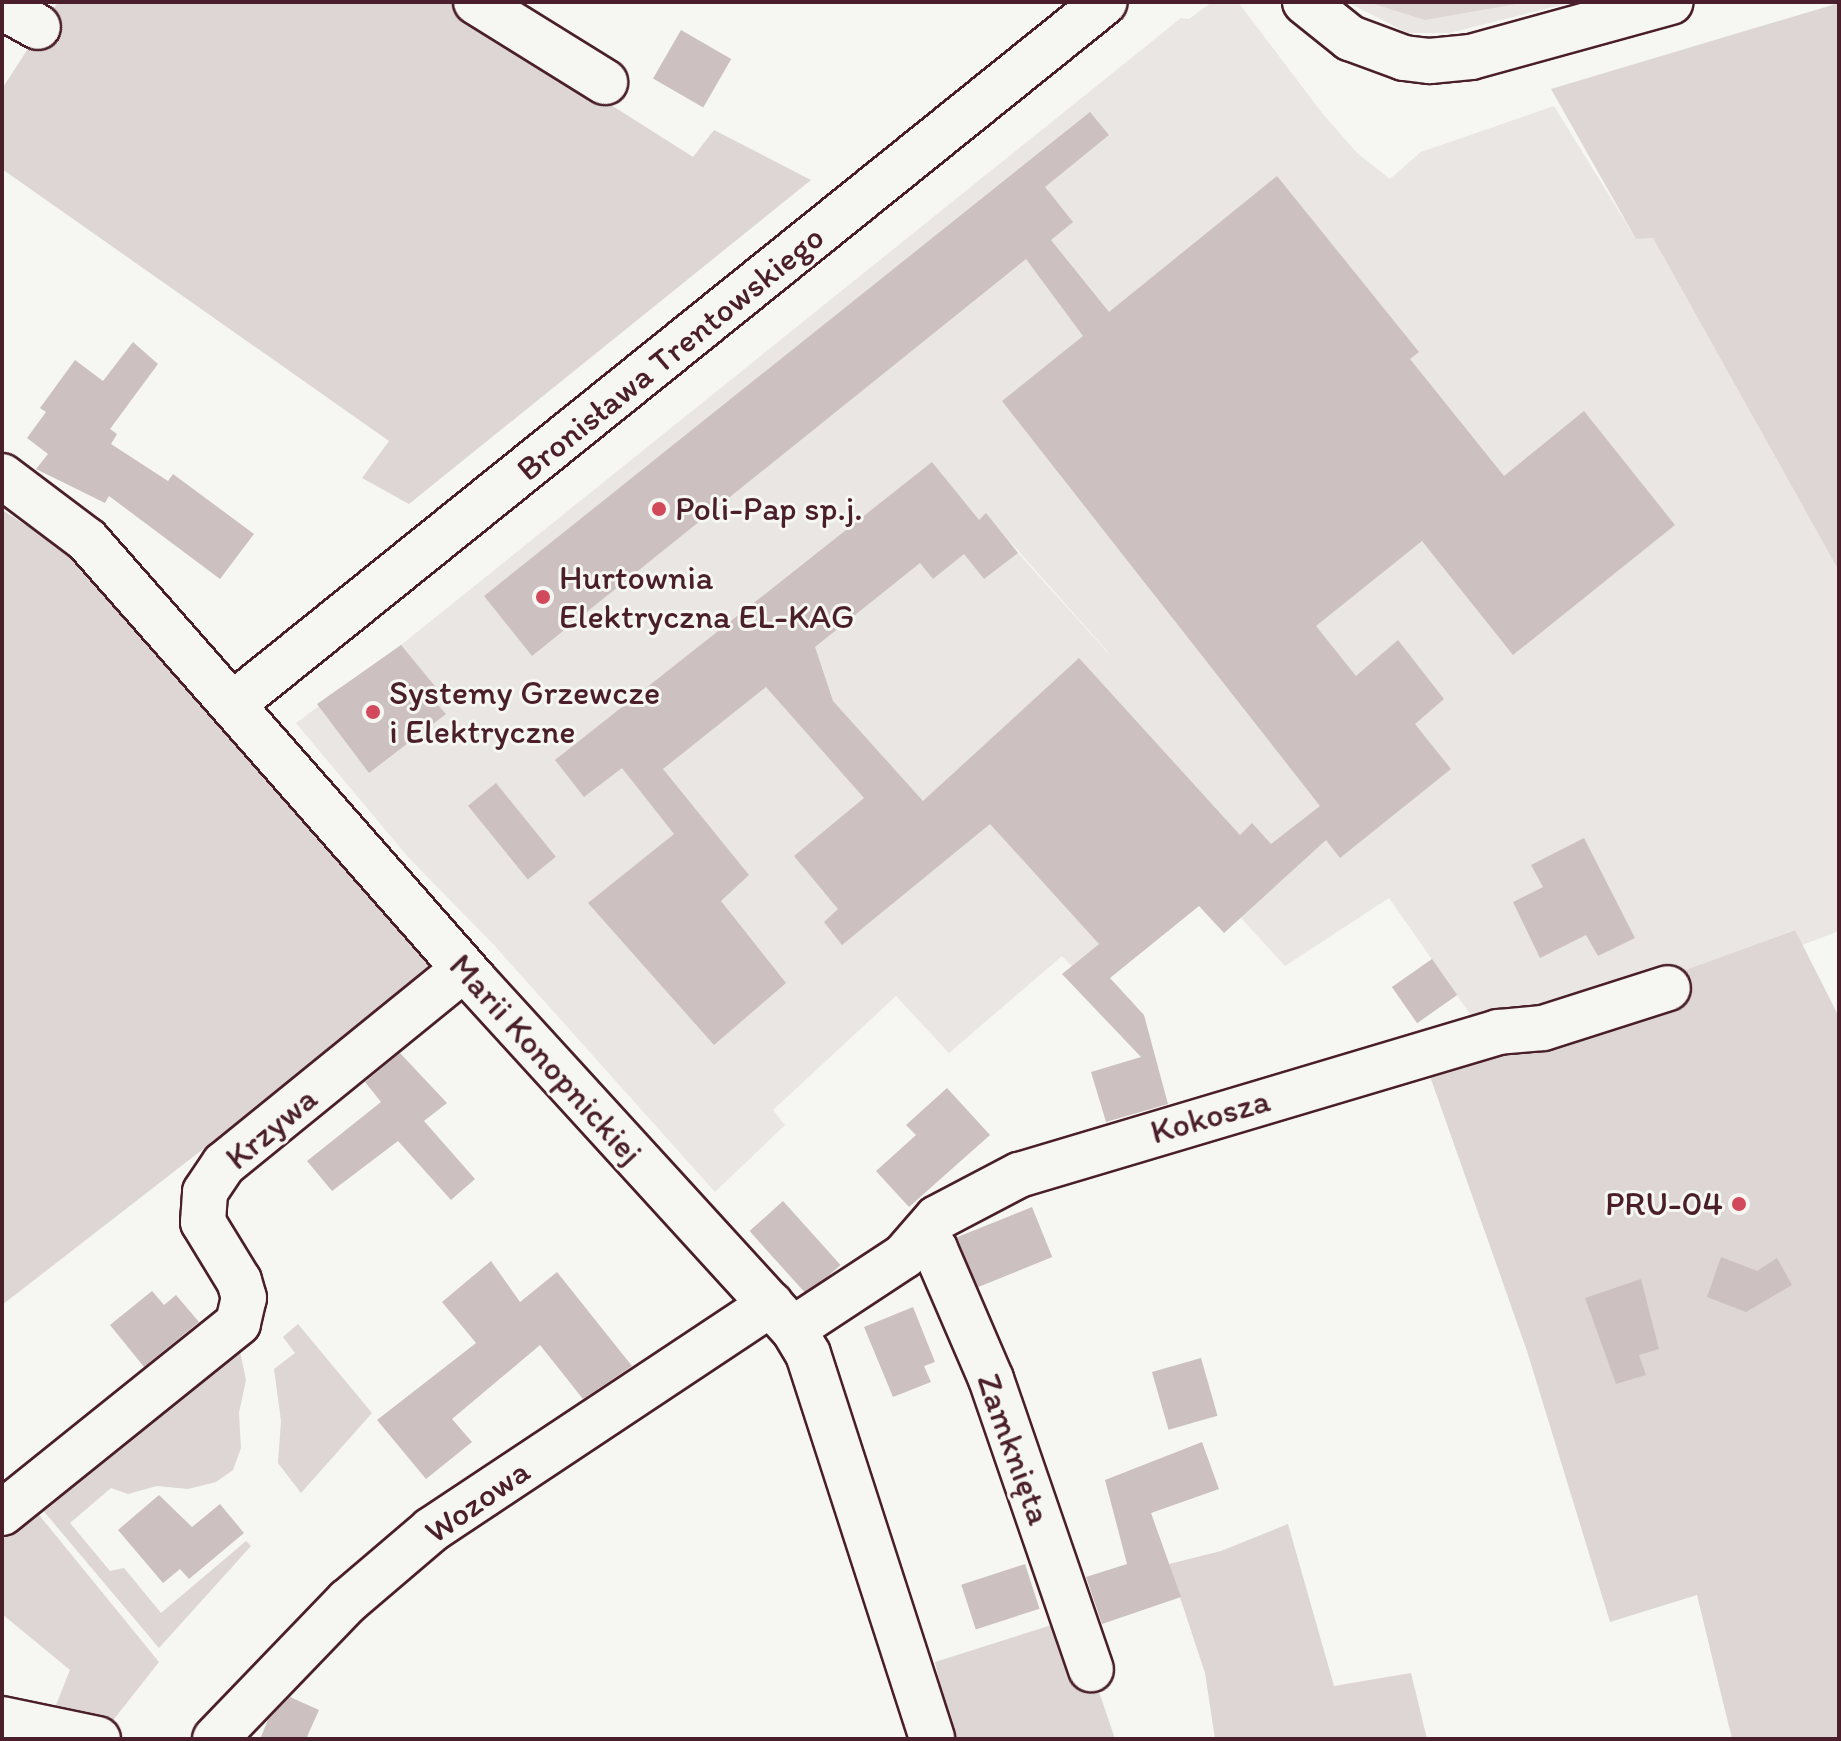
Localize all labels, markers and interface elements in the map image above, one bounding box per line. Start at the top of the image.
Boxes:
street label: Bronisława Trentowskiego [509,217,831,489]
place label: Poli-Pap sp.j. [675,489,861,529]
marker: Poli-Pap sp.j. [650,500,668,518]
place label: Hurtownia Elektryczna EL-KAG [559,557,854,636]
marker: Hurtownia Elektryczna EL-KAG [534,588,552,606]
place label: Systemy Grzewcze i Elektryczne [389,672,660,752]
marker: Systemy Grzewcze i Elektryczne [364,703,382,721]
street label: Marii Konopnickiej [441,945,651,1173]
street label: Krzywa [217,1078,325,1178]
street label: Kokosza [1146,1080,1274,1152]
place label: PRU-04 [1605,1184,1723,1224]
marker: PRU-04 [1730,1195,1748,1213]
street label: Zamknięta [968,1368,1060,1530]
street label: Wozowa [417,1450,537,1552]

